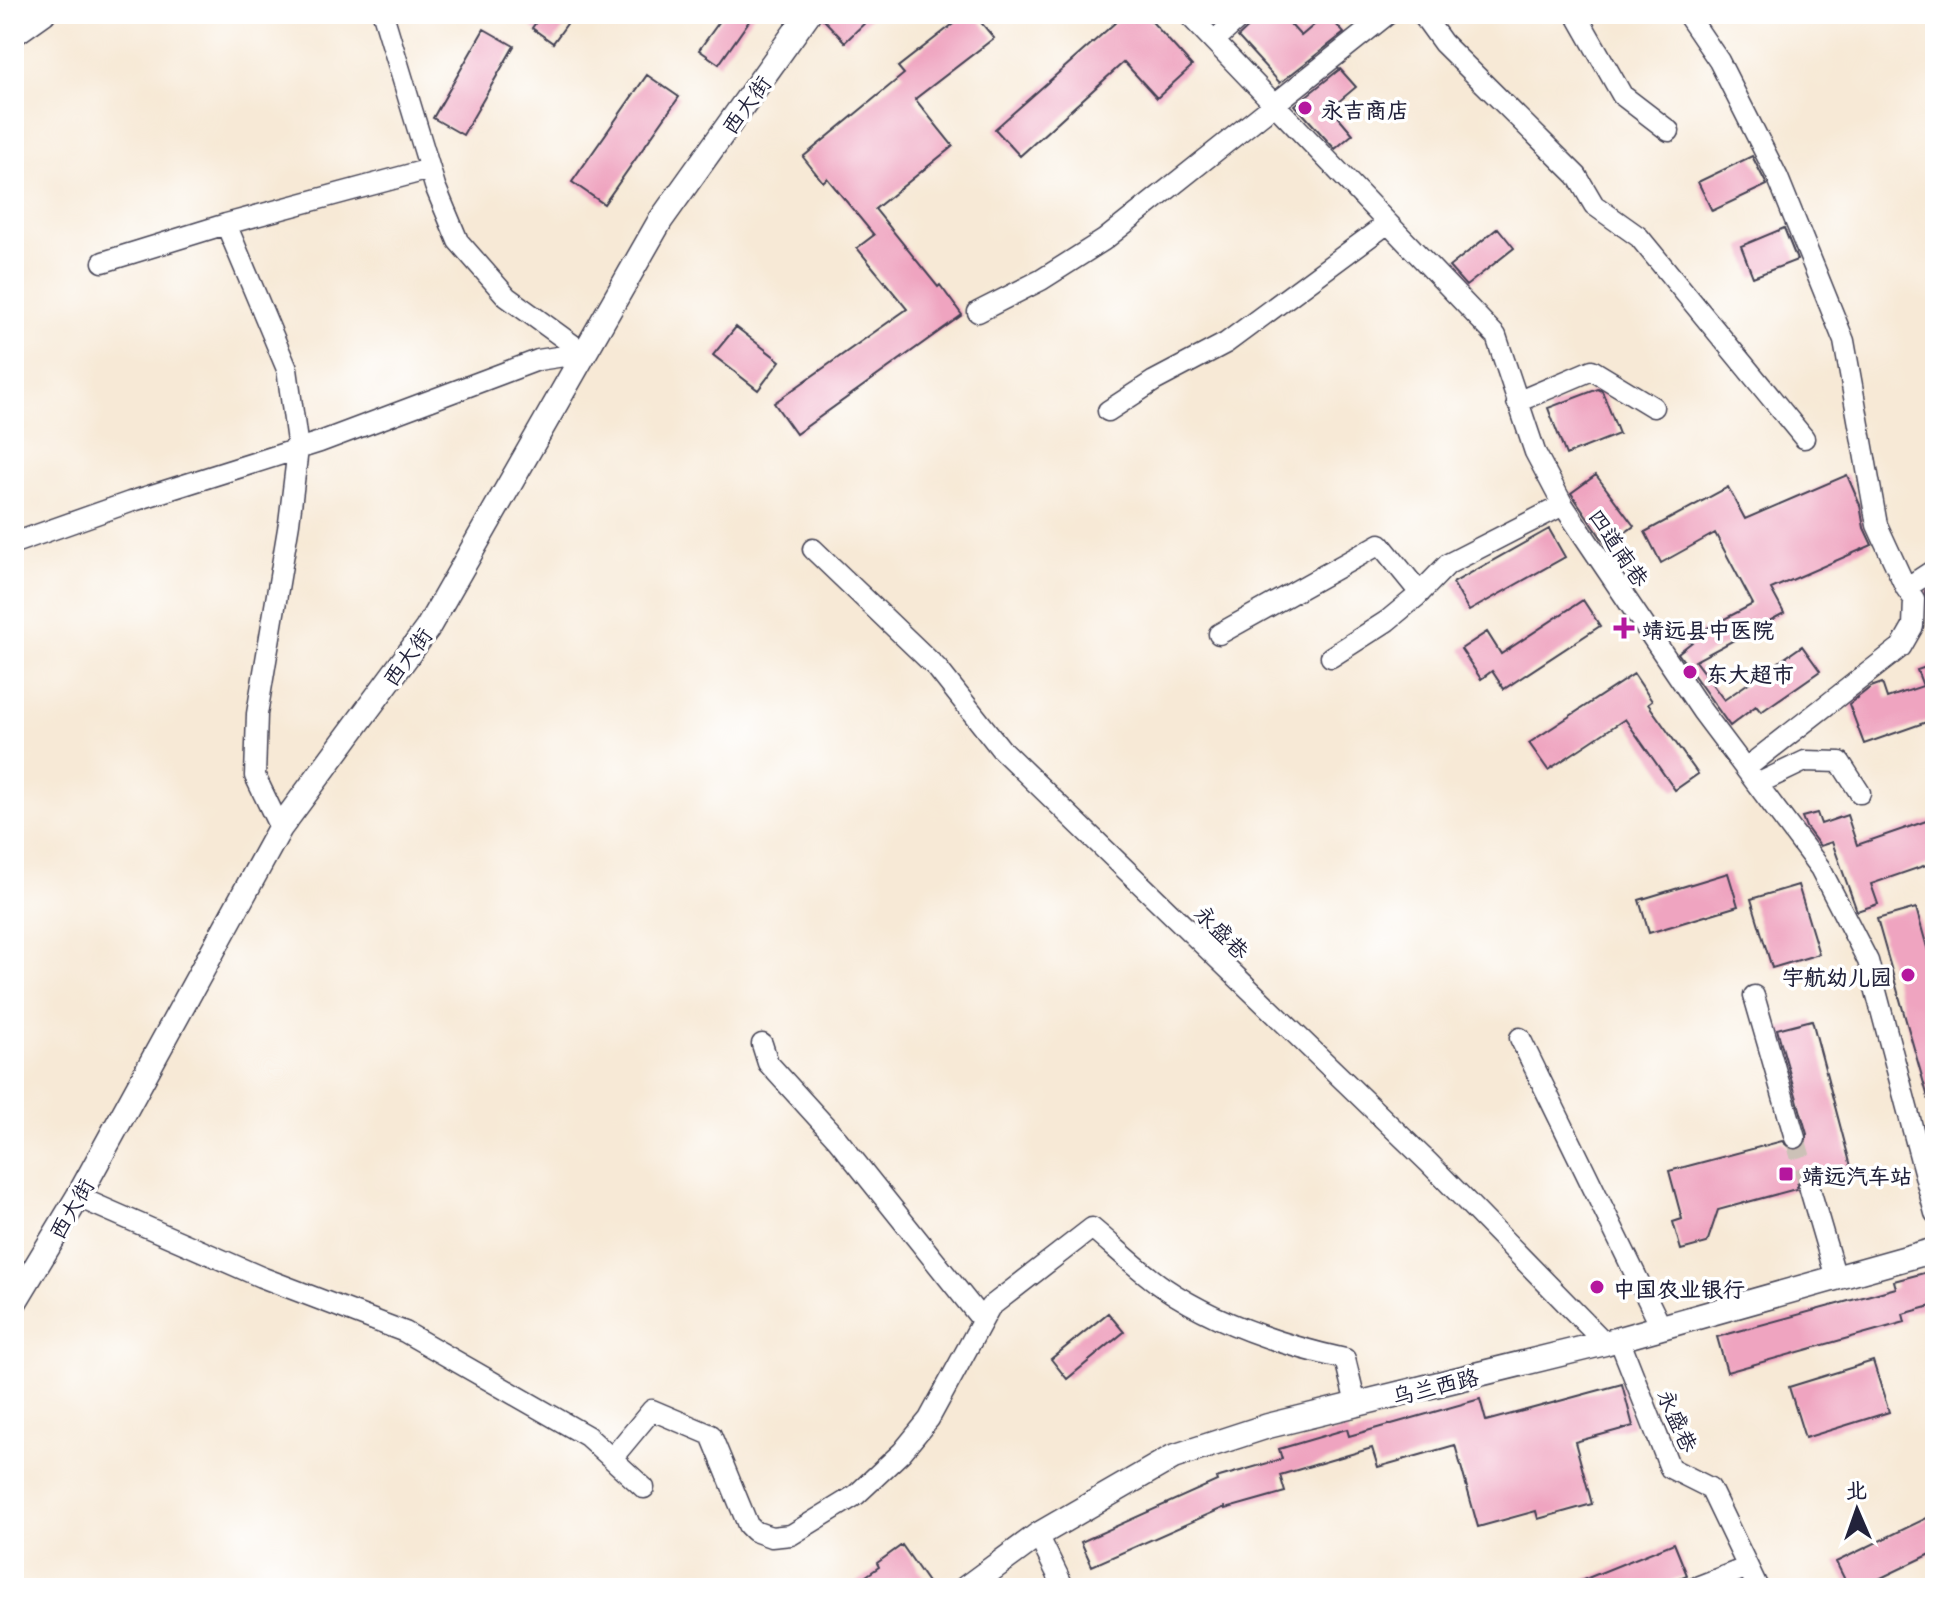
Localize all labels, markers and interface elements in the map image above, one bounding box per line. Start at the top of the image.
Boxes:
street label: 西大街 [712,68,778,140]
place label: 永吉商店 [1321,92,1409,125]
marker: 永吉商店 [1296,99,1314,117]
street label: 四道南巷 [1582,501,1658,593]
place label: 靖远县中医院 [1642,612,1774,645]
marker: 靖远县中医院 [1613,617,1635,639]
street label: 西大街 [373,620,439,692]
place label: 东大超市 [1706,656,1794,689]
marker: 东大超市 [1681,663,1699,681]
street label: 永盛巷 [1188,896,1258,966]
place label: 宇航幼儿园 [1782,959,1892,992]
marker: 宇航幼儿园 [1899,966,1917,984]
place label: 靖远汽车站 [1802,1158,1912,1191]
marker: 靖远汽车站 [1777,1165,1795,1183]
street label: 西大街 [39,1171,101,1245]
place label: 中国农业银行 [1613,1271,1745,1304]
marker: 中国农业银行 [1588,1278,1606,1296]
street label: 乌兰西路 [1388,1358,1482,1412]
street label: 永盛巷 [1651,1383,1707,1457]
north arrow [1817,1470,1897,1550]
text: 北 [1845,1472,1868,1505]

